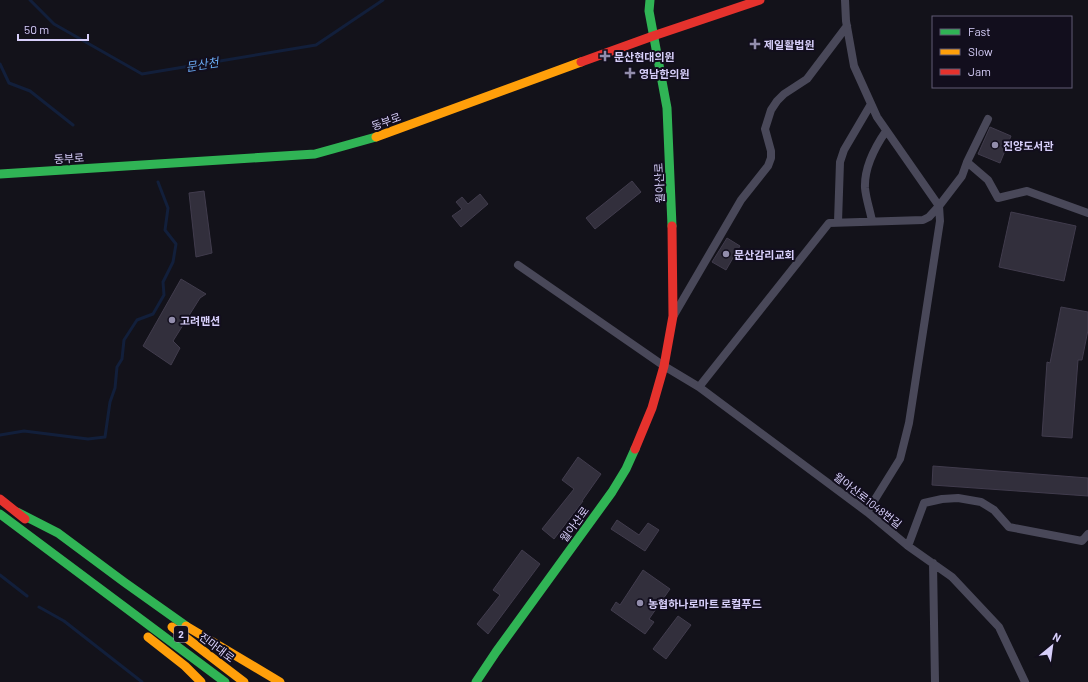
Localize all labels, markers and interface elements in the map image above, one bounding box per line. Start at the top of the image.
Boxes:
scale bar [18,16,88,42]
legend [932,16,1072,88]
text: 50 m [24,22,49,36]
text: Fast [968,24,991,38]
marker: 제일활법원 [749,38,761,50]
place label: 제일활법원 [764,38,815,51]
text: Slow [968,44,993,58]
marker: 문산현대의원 [599,50,611,62]
place label: 문산현대의원 [614,50,675,63]
water label: 문산천 [185,54,221,74]
text: Jam [968,64,991,78]
marker: 영남한의원 [624,67,636,79]
place label: 영남한의원 [639,67,690,80]
street label: 동부로 [370,110,402,132]
place label: 진양도서관 [1003,139,1054,152]
marker: 진양도서관 [990,140,1000,150]
street label: 동부로 [53,150,85,166]
street label: 월아산로 [651,162,667,204]
place label: 문산감리교회 [734,248,795,261]
marker: 문산감리교회 [721,249,731,259]
place label: 고려맨션 [180,314,220,327]
marker: 고려맨션 [167,315,177,325]
street label: 월아산로1048번길 [831,469,905,531]
street label: 월아산로 [557,504,591,544]
place label: 농협하나로마트 로컬푸드 [648,597,762,610]
marker: 농협하나로마트 로컬푸드 [635,598,645,608]
road number: 2 [174,626,188,642]
north arrow [1032,626,1072,666]
text: N [1051,629,1063,644]
street label: 진마대로 [197,630,237,664]

